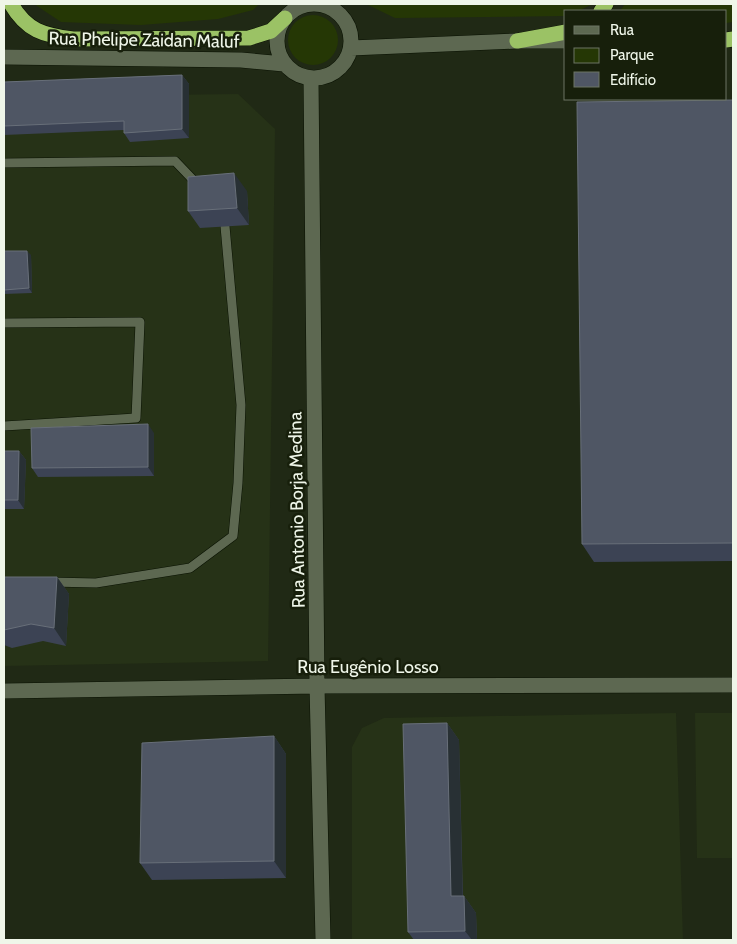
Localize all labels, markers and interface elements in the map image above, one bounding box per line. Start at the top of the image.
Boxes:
legend [564,10,727,100]
text: Rua [610,21,635,39]
street label: Rua Phelipe Zaidan Maluf [48,27,240,53]
text: Parque [610,46,654,64]
text: Edifício [610,71,656,89]
street label: Rua Antonio Borja Medina [284,411,310,608]
street label: Rua Eugênio Losso [297,656,439,678]

